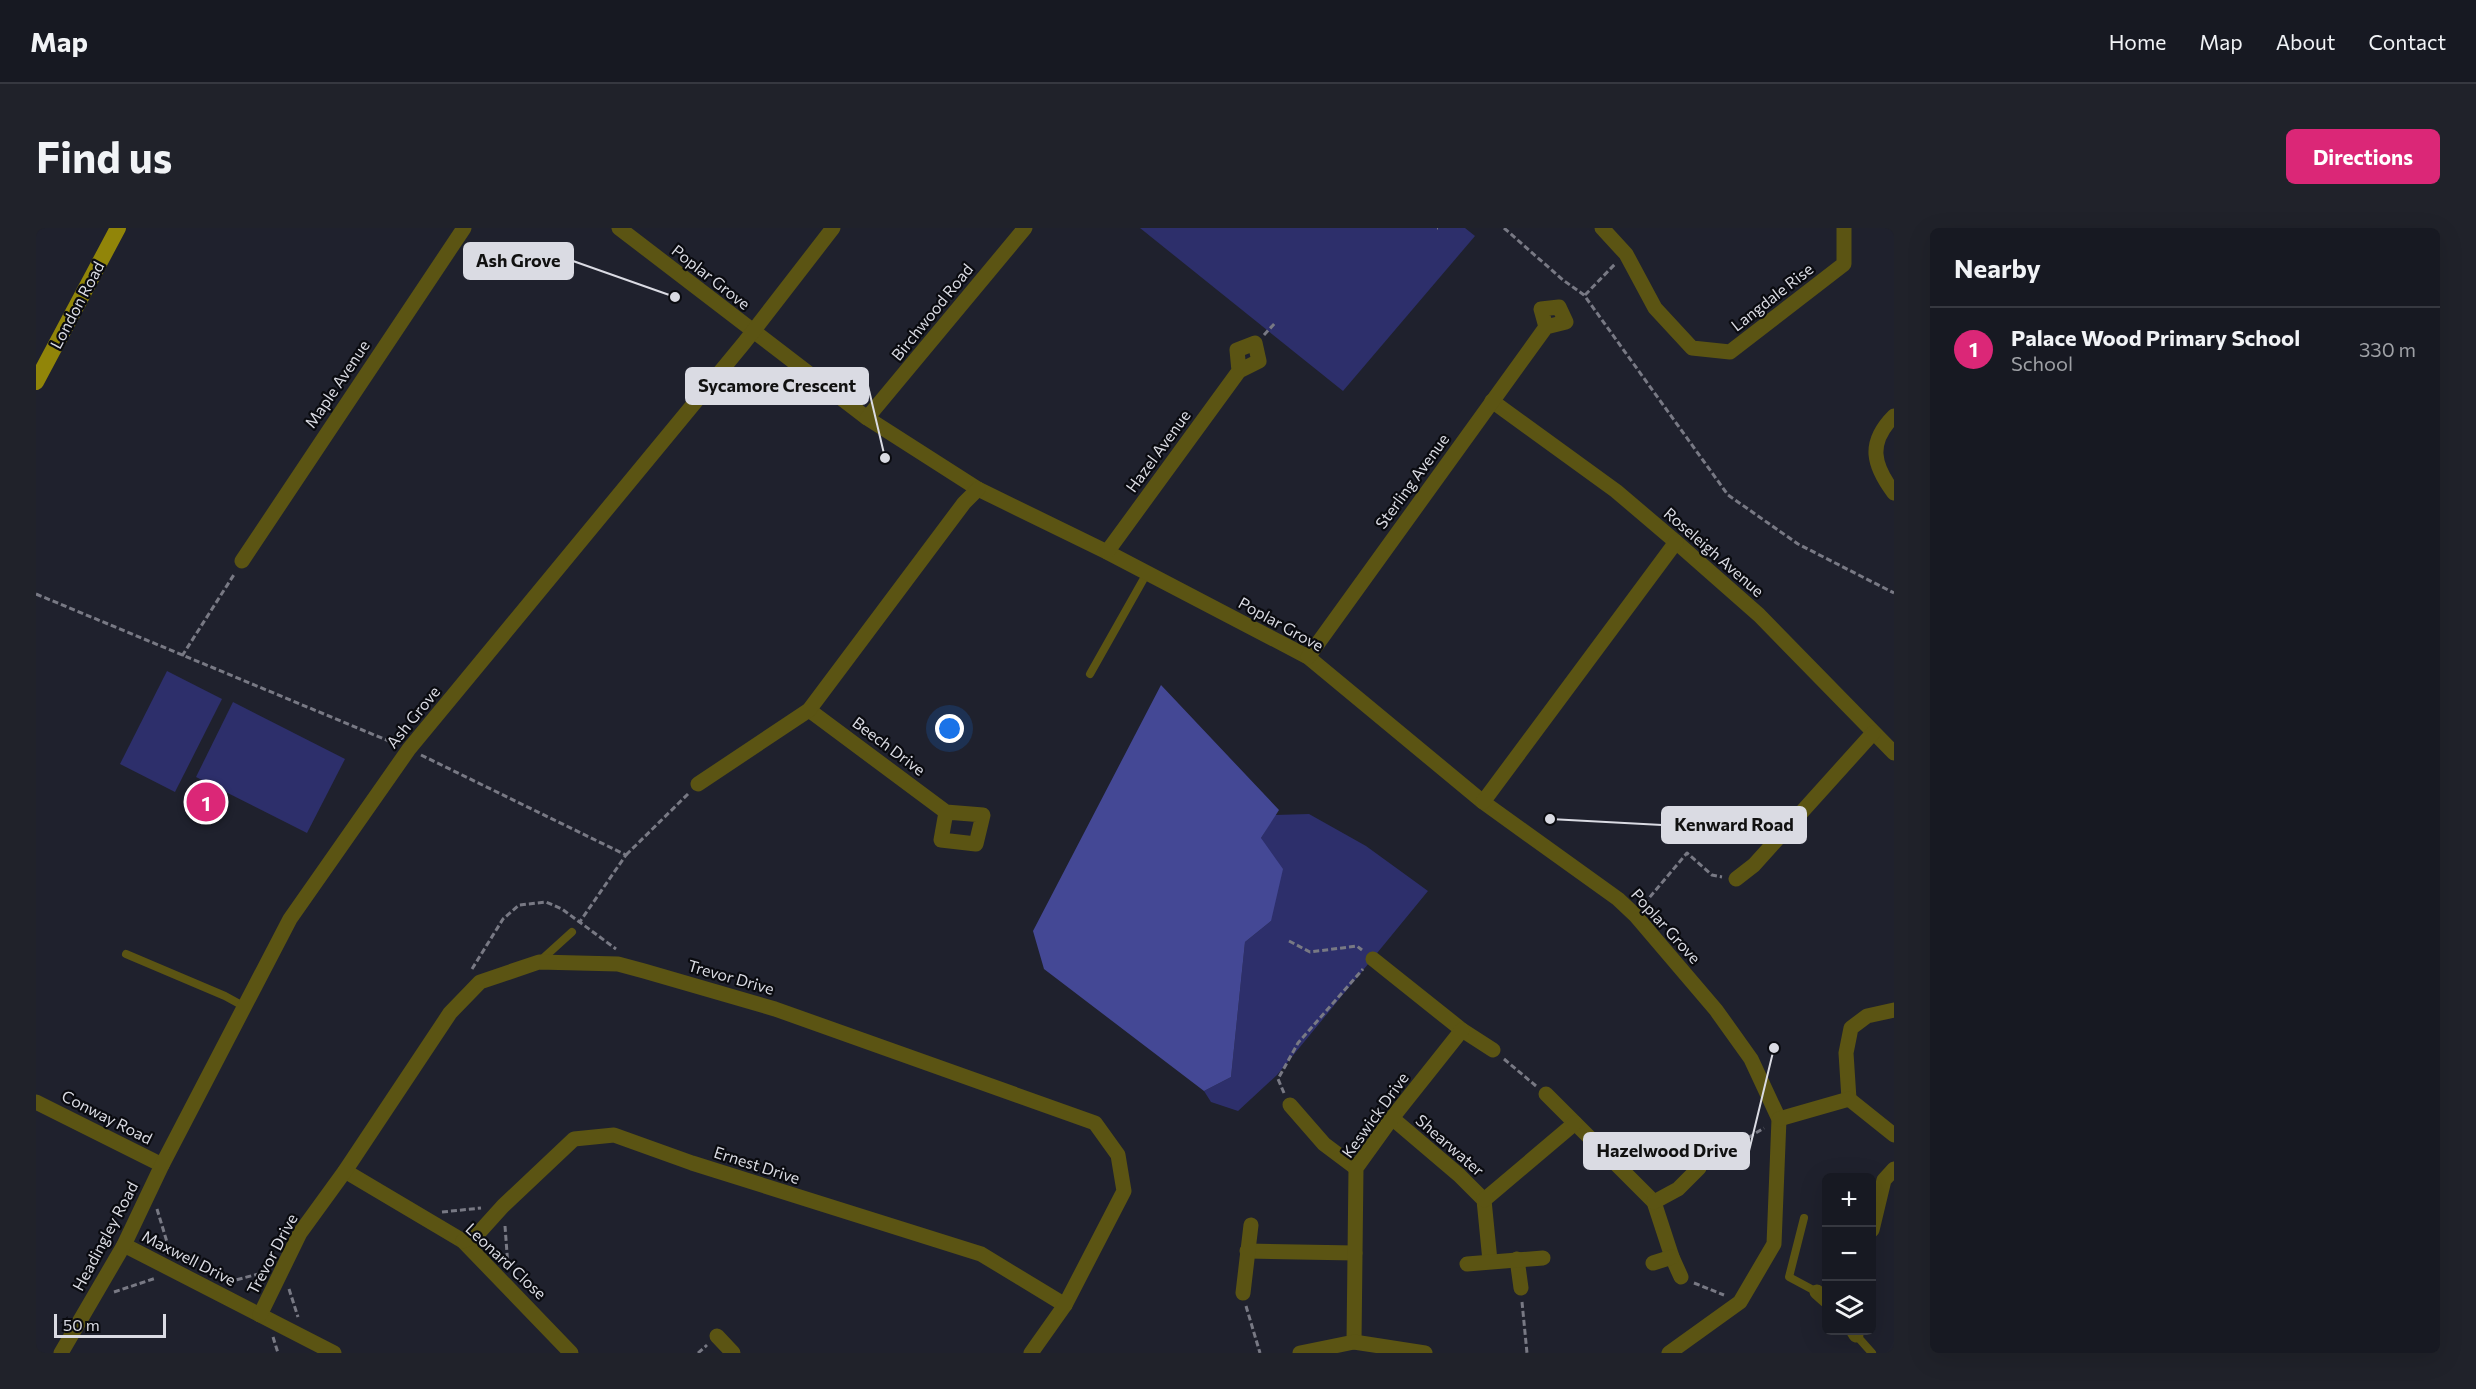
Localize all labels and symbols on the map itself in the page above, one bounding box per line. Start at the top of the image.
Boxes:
street label: Poplar Grove [668,240,754,313]
callout: Ash Grove [464,243,573,279]
text: Ash Grove [476,249,560,271]
street label: London Road [46,258,108,352]
street label: Langdale Rise [1727,259,1817,335]
street label: Birchwood Road [887,260,976,364]
street label: Maple Avenue [300,336,373,431]
callout: Sycamore Crescent [686,368,868,404]
text: Sycamore Crescent [698,374,856,396]
street label: Hazel Avenue [1121,406,1194,496]
street label: Sterling Avenue [1371,429,1452,532]
street label: Roseleigh Avenue [1660,503,1768,600]
street label: Poplar Grove [1235,592,1327,655]
street label: Ash Grove [382,682,443,751]
street label: Beech Drive [849,712,929,779]
your location [935,714,964,743]
pin: 1 [186,780,226,824]
callout: Kenward Road [1662,807,1806,843]
text: Kenward Road [1674,813,1794,835]
street label: Poplar Grove [1628,884,1705,967]
street label: Trevor Drive [686,955,776,998]
street label: Keswick Drive [1337,1068,1412,1161]
street label: Conway Road [59,1086,156,1148]
street label: Shearwater [1412,1110,1489,1180]
callout: Hazelwood Drive [1584,1133,1749,1169]
text: Hazelwood Drive [1596,1139,1738,1161]
street label: Ernest Drive [712,1142,802,1187]
street label: Headingley Road [68,1178,141,1294]
street label: Trevor Drive [242,1210,301,1297]
street label: Leonard Close [462,1218,551,1303]
street label: Maxwell Drive [139,1226,239,1289]
scale bar [54,1311,166,1338]

